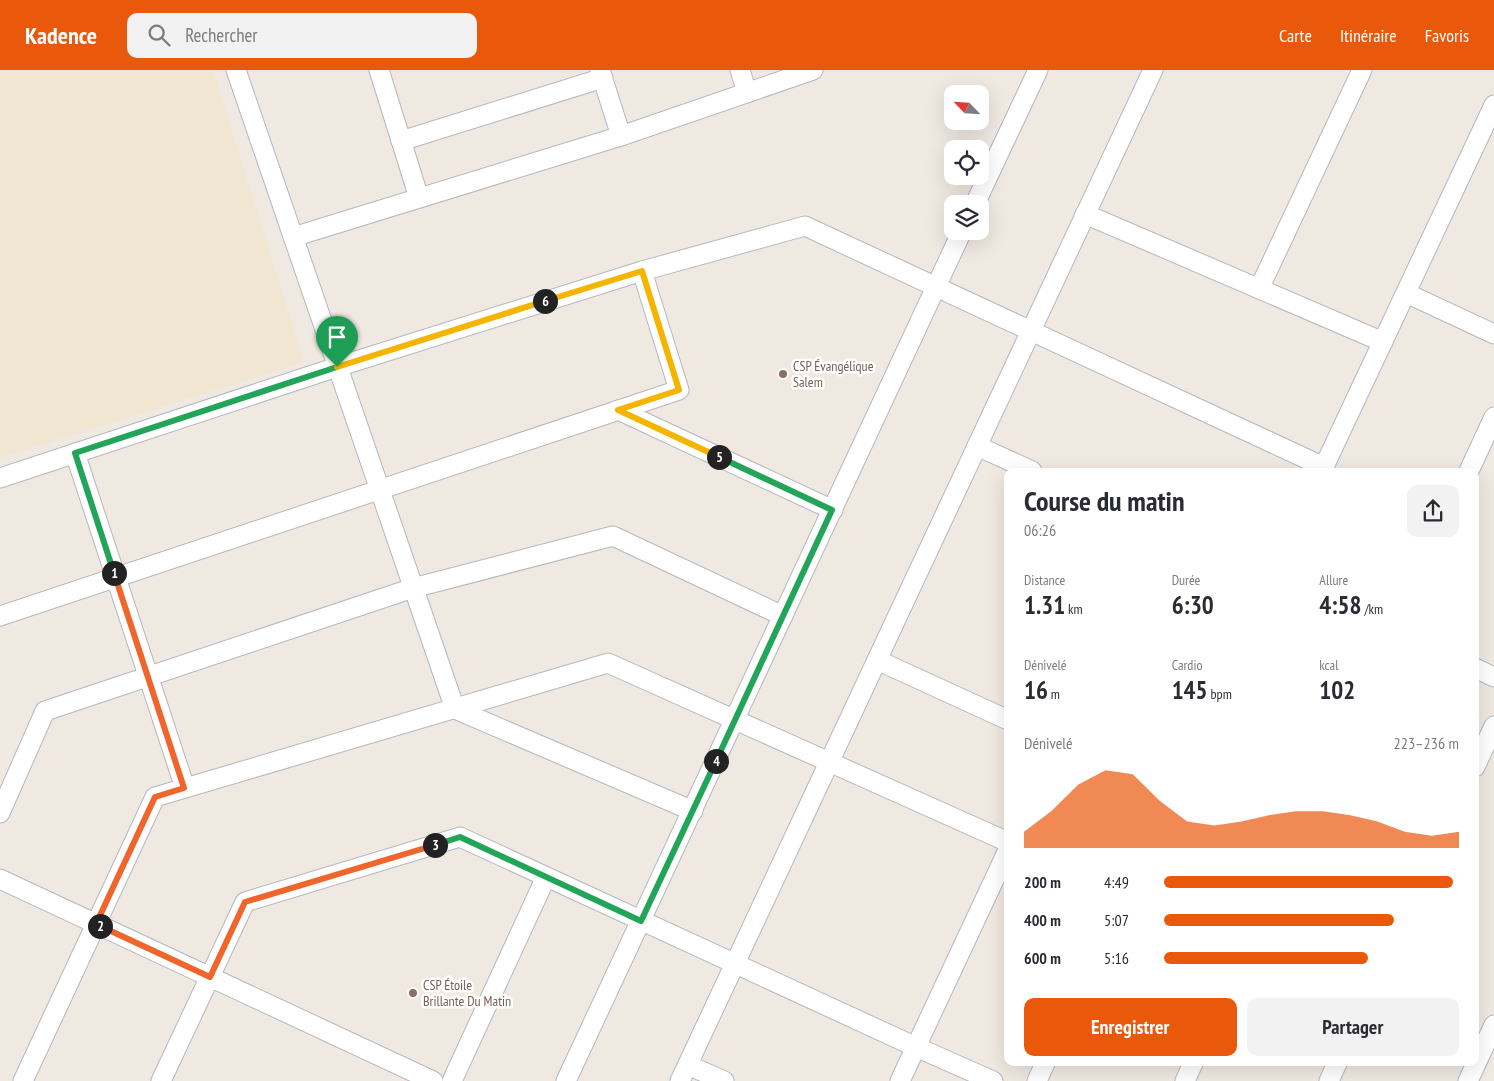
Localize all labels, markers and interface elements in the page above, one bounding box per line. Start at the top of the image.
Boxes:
search box [127,13,477,58]
text: Kadence [25,20,97,51]
icon: search [145,21,173,49]
text: Rechercher [185,23,258,47]
text: Carte [1279,24,1312,47]
text: Itinéraire [1340,24,1397,47]
text: Favoris [1425,24,1469,47]
north arrow [944,85,989,130]
map controls [944,85,989,240]
button: locate [944,140,989,185]
button: layers [944,195,989,240]
pin: 6 [532,288,558,314]
text: 6 [542,292,549,310]
pin [316,316,358,367]
icon: arrive [323,323,351,351]
place label: CSP Évangélique Salem [793,357,874,391]
marker: CSP Évangélique Salem [777,368,789,380]
pin: 5 [706,444,732,470]
text: 5 [716,448,723,466]
text: Course du matin [1024,482,1185,519]
button: share [1407,485,1459,537]
text: 06:26 [1024,520,1056,540]
pin: 1 [102,560,126,586]
text: 1 [111,564,118,582]
text: Distance [1024,571,1065,589]
text: Durée [1172,571,1200,589]
text: Allure [1319,571,1348,589]
text: 1.31 [1024,589,1065,621]
text: 6:30 [1172,589,1214,621]
text: 4:58 [1319,589,1361,621]
text: km [1065,600,1083,618]
text: /km [1361,600,1383,618]
text: Dénivelé [1024,656,1067,674]
text: Cardio [1172,656,1202,674]
text: kcal [1319,656,1338,674]
text: 16 [1024,674,1048,706]
text: 145 [1172,674,1208,706]
text: 102 [1319,674,1355,706]
text: m [1048,685,1060,703]
text: bpm [1208,685,1232,703]
text: Dénivelé [1024,733,1073,753]
text: 223–236 m [1394,733,1459,753]
pin: 4 [704,748,728,774]
text: 4 [713,752,720,770]
pin: 3 [422,832,448,858]
text: 3 [432,836,439,854]
text: 200 m [1024,872,1061,892]
text: 4:49 [1104,872,1129,892]
text: 400 m [1024,910,1061,930]
text: 5:07 [1104,910,1129,930]
pin: 2 [88,914,112,938]
text: 2 [97,917,104,935]
text: 600 m [1024,948,1061,968]
text: 5:16 [1104,948,1129,968]
place label: CSP Étoile Brillante Du Matin [423,976,511,1010]
marker: CSP Étoile Brillante Du Matin [407,987,419,999]
button: Enregistrer [1024,998,1237,1056]
button: Partager [1247,998,1459,1056]

